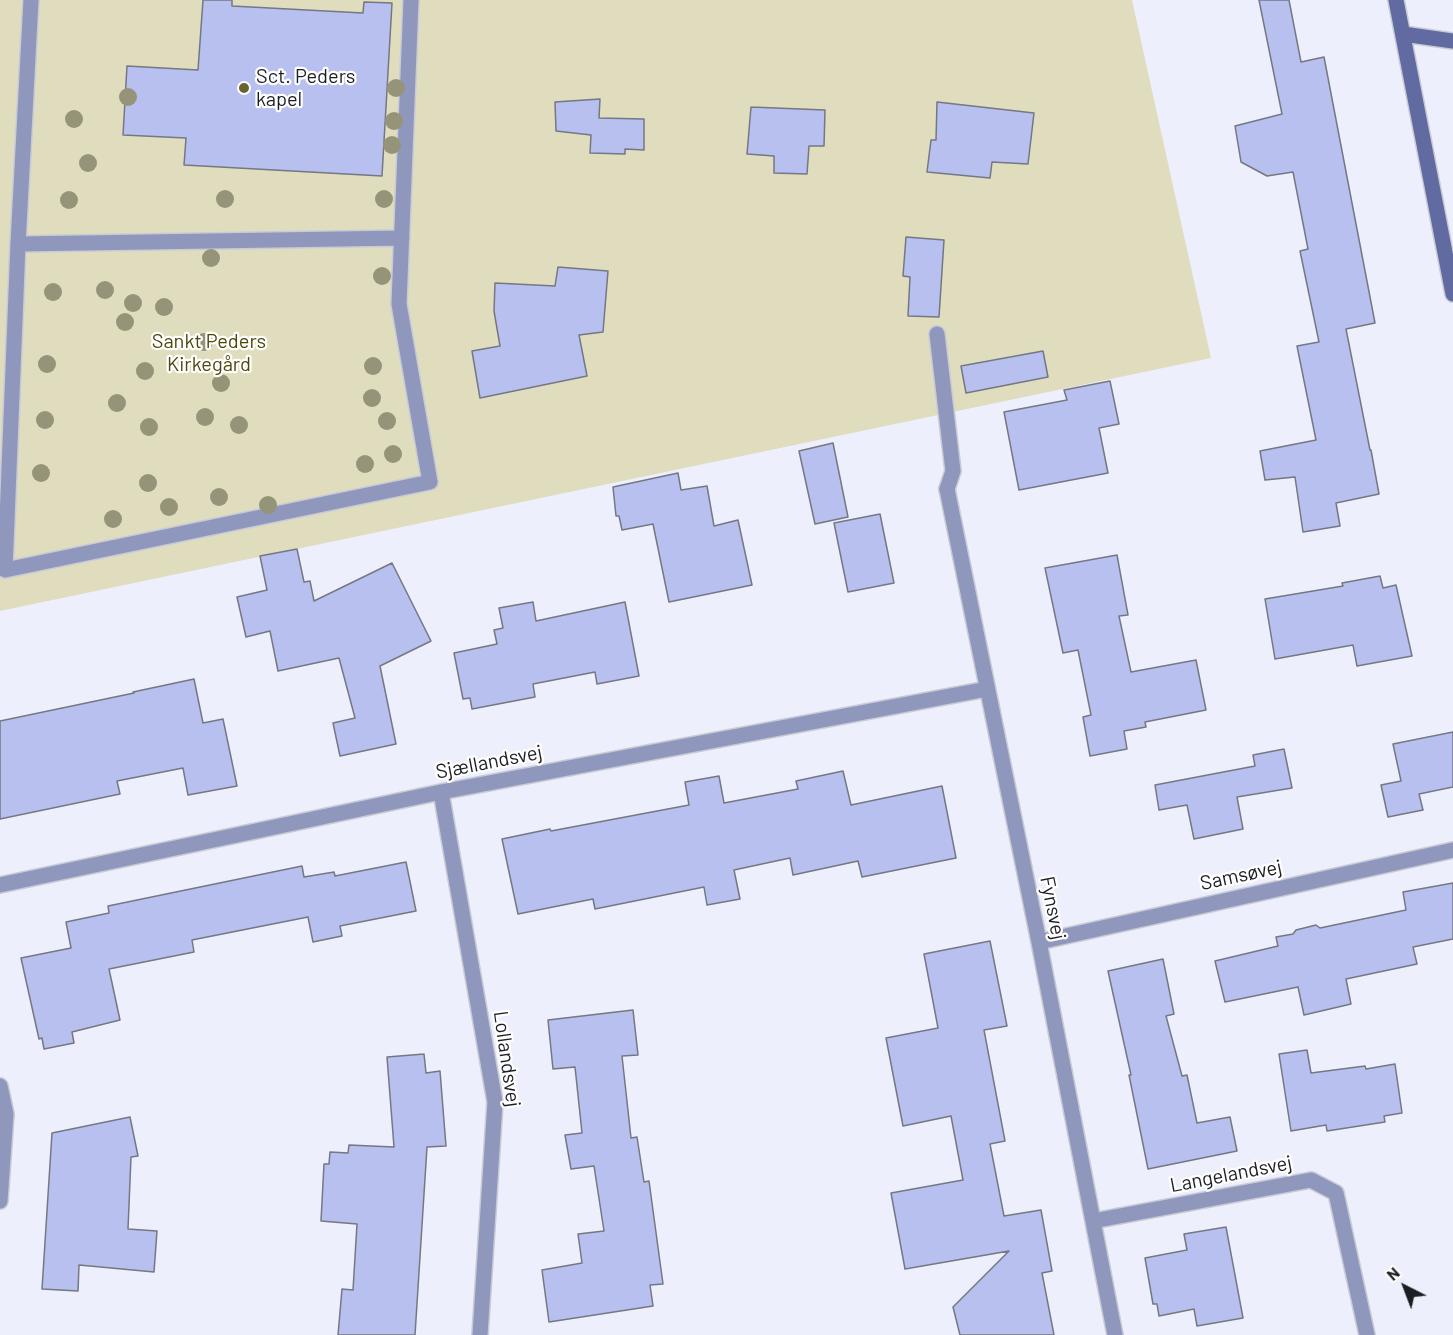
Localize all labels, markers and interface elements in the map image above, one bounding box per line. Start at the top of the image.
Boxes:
place label: Sct. Peders kapel [256,64,355,111]
marker: Sct. Peders kapel [237,81,251,95]
park label: Sankt Peders Kirkegård [152,329,266,376]
street label: Sjællandsvej [434,740,544,784]
street label: Samsøvej [1198,855,1284,895]
street label: Fynsvej [1035,874,1071,942]
street label: Lollandsvej [488,1009,526,1109]
street label: Langelandsvej [1168,1150,1294,1198]
north arrow [1375,1257,1435,1317]
text: N [1382,1263,1403,1284]

